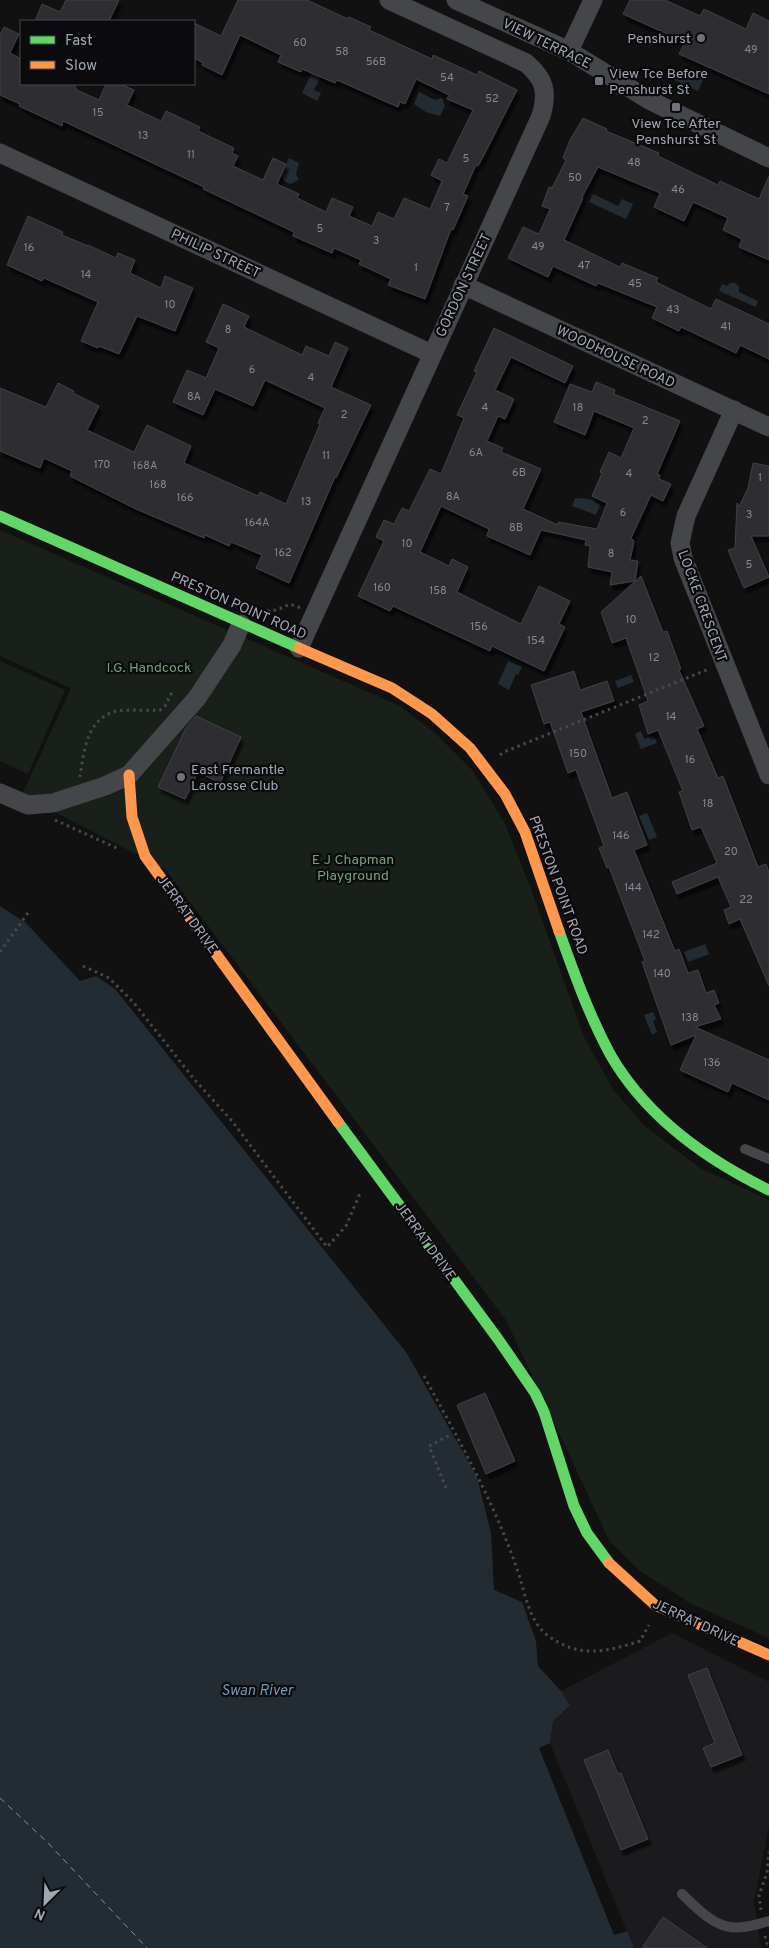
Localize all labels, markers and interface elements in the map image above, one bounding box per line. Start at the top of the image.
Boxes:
street label: VIEW TERRACE [499,16,593,73]
legend [20,20,195,85]
place label: Penshurst [627,31,691,48]
text: Fast [65,32,93,51]
marker: Penshurst [695,32,707,44]
house number: 60 [293,36,307,50]
house number: 49 [744,43,758,57]
house number: 58 [335,45,349,59]
house number: 56B [366,55,386,69]
text: Slow [65,57,97,76]
place label: View Tce Before Penshurst St [609,66,708,99]
house number: 54 [440,71,454,85]
marker: View Tce Before Penshurst St [593,75,605,87]
house number: 52 [485,92,499,106]
marker: View Tce After Penshurst St [670,101,682,113]
house number: 15 [93,106,104,120]
place label: View Tce After Penshurst St [631,116,721,149]
house number: 13 [138,129,148,143]
house number: 11 [187,148,195,162]
house number: 5 [463,152,470,166]
house number: 48 [627,156,641,170]
house number: 50 [568,171,582,185]
house number: 46 [671,183,685,197]
house number: 7 [444,201,450,215]
house number: 5 [317,222,324,236]
street label: PHILIP STREET [168,226,263,282]
street label: GORDON STREET [433,231,496,340]
house number: 3 [373,234,379,248]
house number: 49 [531,240,545,254]
house number: 16 [24,241,34,255]
house number: 47 [578,259,590,273]
house number: 1 [414,261,418,275]
house number: 14 [81,268,92,282]
house number: 45 [628,277,642,291]
house number: 10 [164,298,176,312]
house number: 43 [666,303,680,317]
house number: 41 [721,320,731,334]
street label: WOODHOUSE ROAD [553,322,677,392]
house number: 8 [225,323,231,337]
house number: 6 [249,363,255,377]
house number: 4 [308,371,315,385]
house number: 8A [187,390,201,404]
house number: 4 [482,401,489,415]
house number: 18 [573,401,583,415]
house number: 2 [341,408,347,422]
house number: 2 [642,414,648,428]
house number: 6A [469,446,483,460]
house number: 11 [322,449,330,463]
house number: 170 [94,458,110,472]
house number: 168A [133,459,157,473]
house number: 6B [512,466,526,480]
house number: 4 [626,467,633,481]
house number: 1 [758,471,762,485]
house number: 168 [149,478,167,492]
house number: 8A [446,490,460,504]
house number: 166 [176,491,194,505]
house number: 13 [301,495,311,509]
house number: 6 [620,506,626,520]
house number: 3 [746,508,752,522]
house number: 164A [245,516,269,530]
house number: 8B [509,521,523,535]
house number: 10 [401,537,413,551]
house number: 162 [274,546,292,560]
house number: 8 [608,547,614,561]
street label: LOCKE CRESCENT [673,548,730,665]
house number: 5 [746,558,753,572]
street label: PRESTON POINT ROAD [168,569,309,644]
house number: 160 [373,581,391,595]
house number: 158 [429,584,447,598]
house number: 10 [625,613,637,627]
house number: 156 [470,620,488,634]
house number: 154 [527,634,545,648]
house number: 12 [649,651,659,665]
park label: I.G. Handcock [106,660,192,677]
house number: 14 [666,710,677,724]
house number: 150 [569,747,587,761]
house number: 16 [685,753,695,767]
place label: East Fremantle Lacrosse Club [191,762,285,795]
marker: East Fremantle Lacrosse Club [175,771,187,783]
house number: 18 [703,797,713,811]
street label: PRESTON POINT ROAD [525,814,591,957]
house number: 146 [612,829,630,843]
house number: 20 [724,845,738,859]
park label: E J Chapman Playground [312,852,394,885]
street label: JERRAT DRIVE [153,872,221,957]
house number: 144 [624,881,642,895]
house number: 22 [739,893,753,907]
house number: 142 [642,928,660,942]
house number: 140 [653,967,671,981]
house number: 138 [681,1011,699,1025]
house number: 136 [703,1056,721,1070]
street label: JERRAT DRIVE [391,1199,459,1284]
street label: JERRAT DRIVE [650,1596,741,1651]
water label: Swan River [221,1682,294,1701]
north arrow [20,1878,70,1928]
text: N [32,1904,48,1923]

